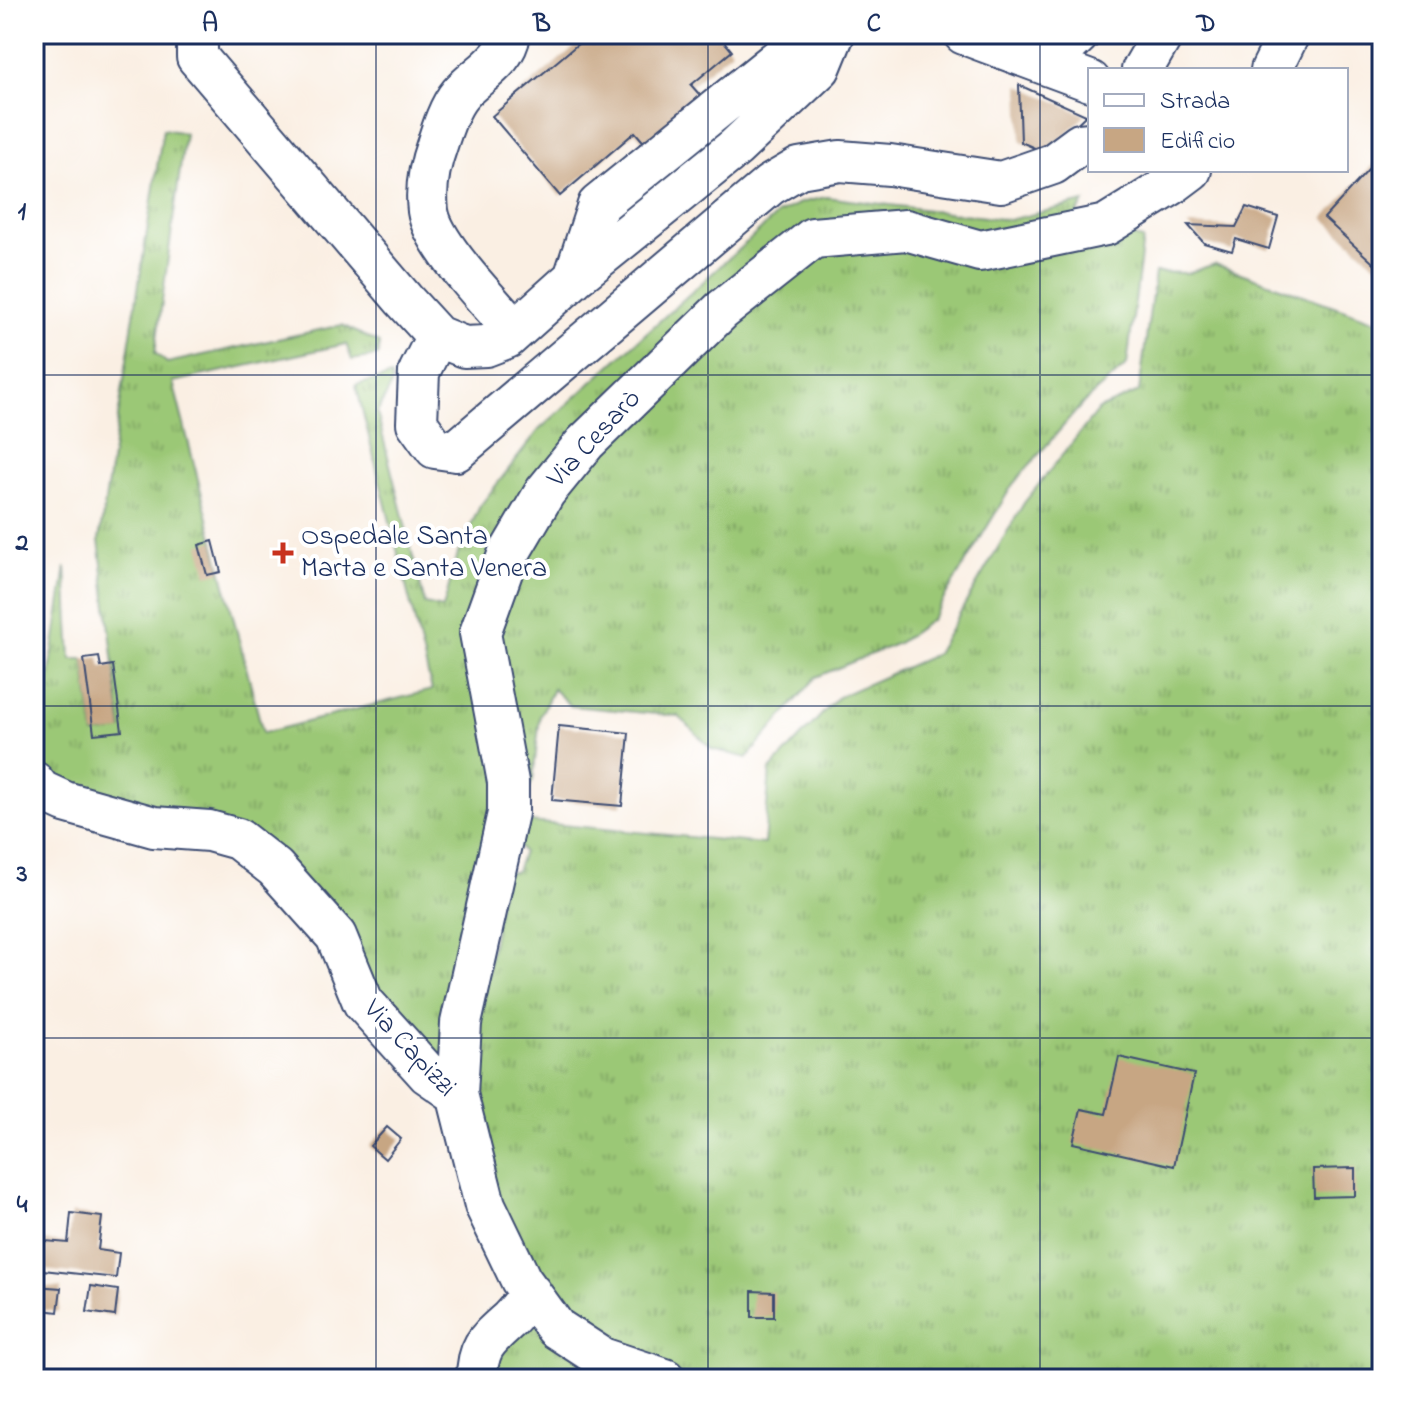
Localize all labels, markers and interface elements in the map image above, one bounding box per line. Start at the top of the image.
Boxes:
text: A [202,6,218,44]
text: B [532,6,551,44]
text: C [867,6,881,44]
text: D [1195,6,1216,44]
legend [1088,68,1348,172]
text: Strada [1160,85,1230,120]
text: Edificio [1160,125,1235,160]
text: 1 [18,194,27,232]
street label: Via Cesarò [538,380,652,498]
place label: Ospedale Santa Marta e Santa Venera [301,517,547,590]
text: 2 [15,525,29,563]
marker: Ospedale Santa Marta e Santa Venera [272,542,294,564]
text: 3 [16,856,28,894]
street label: Via Capizzi [352,990,465,1107]
text: 4 [17,1187,28,1225]

